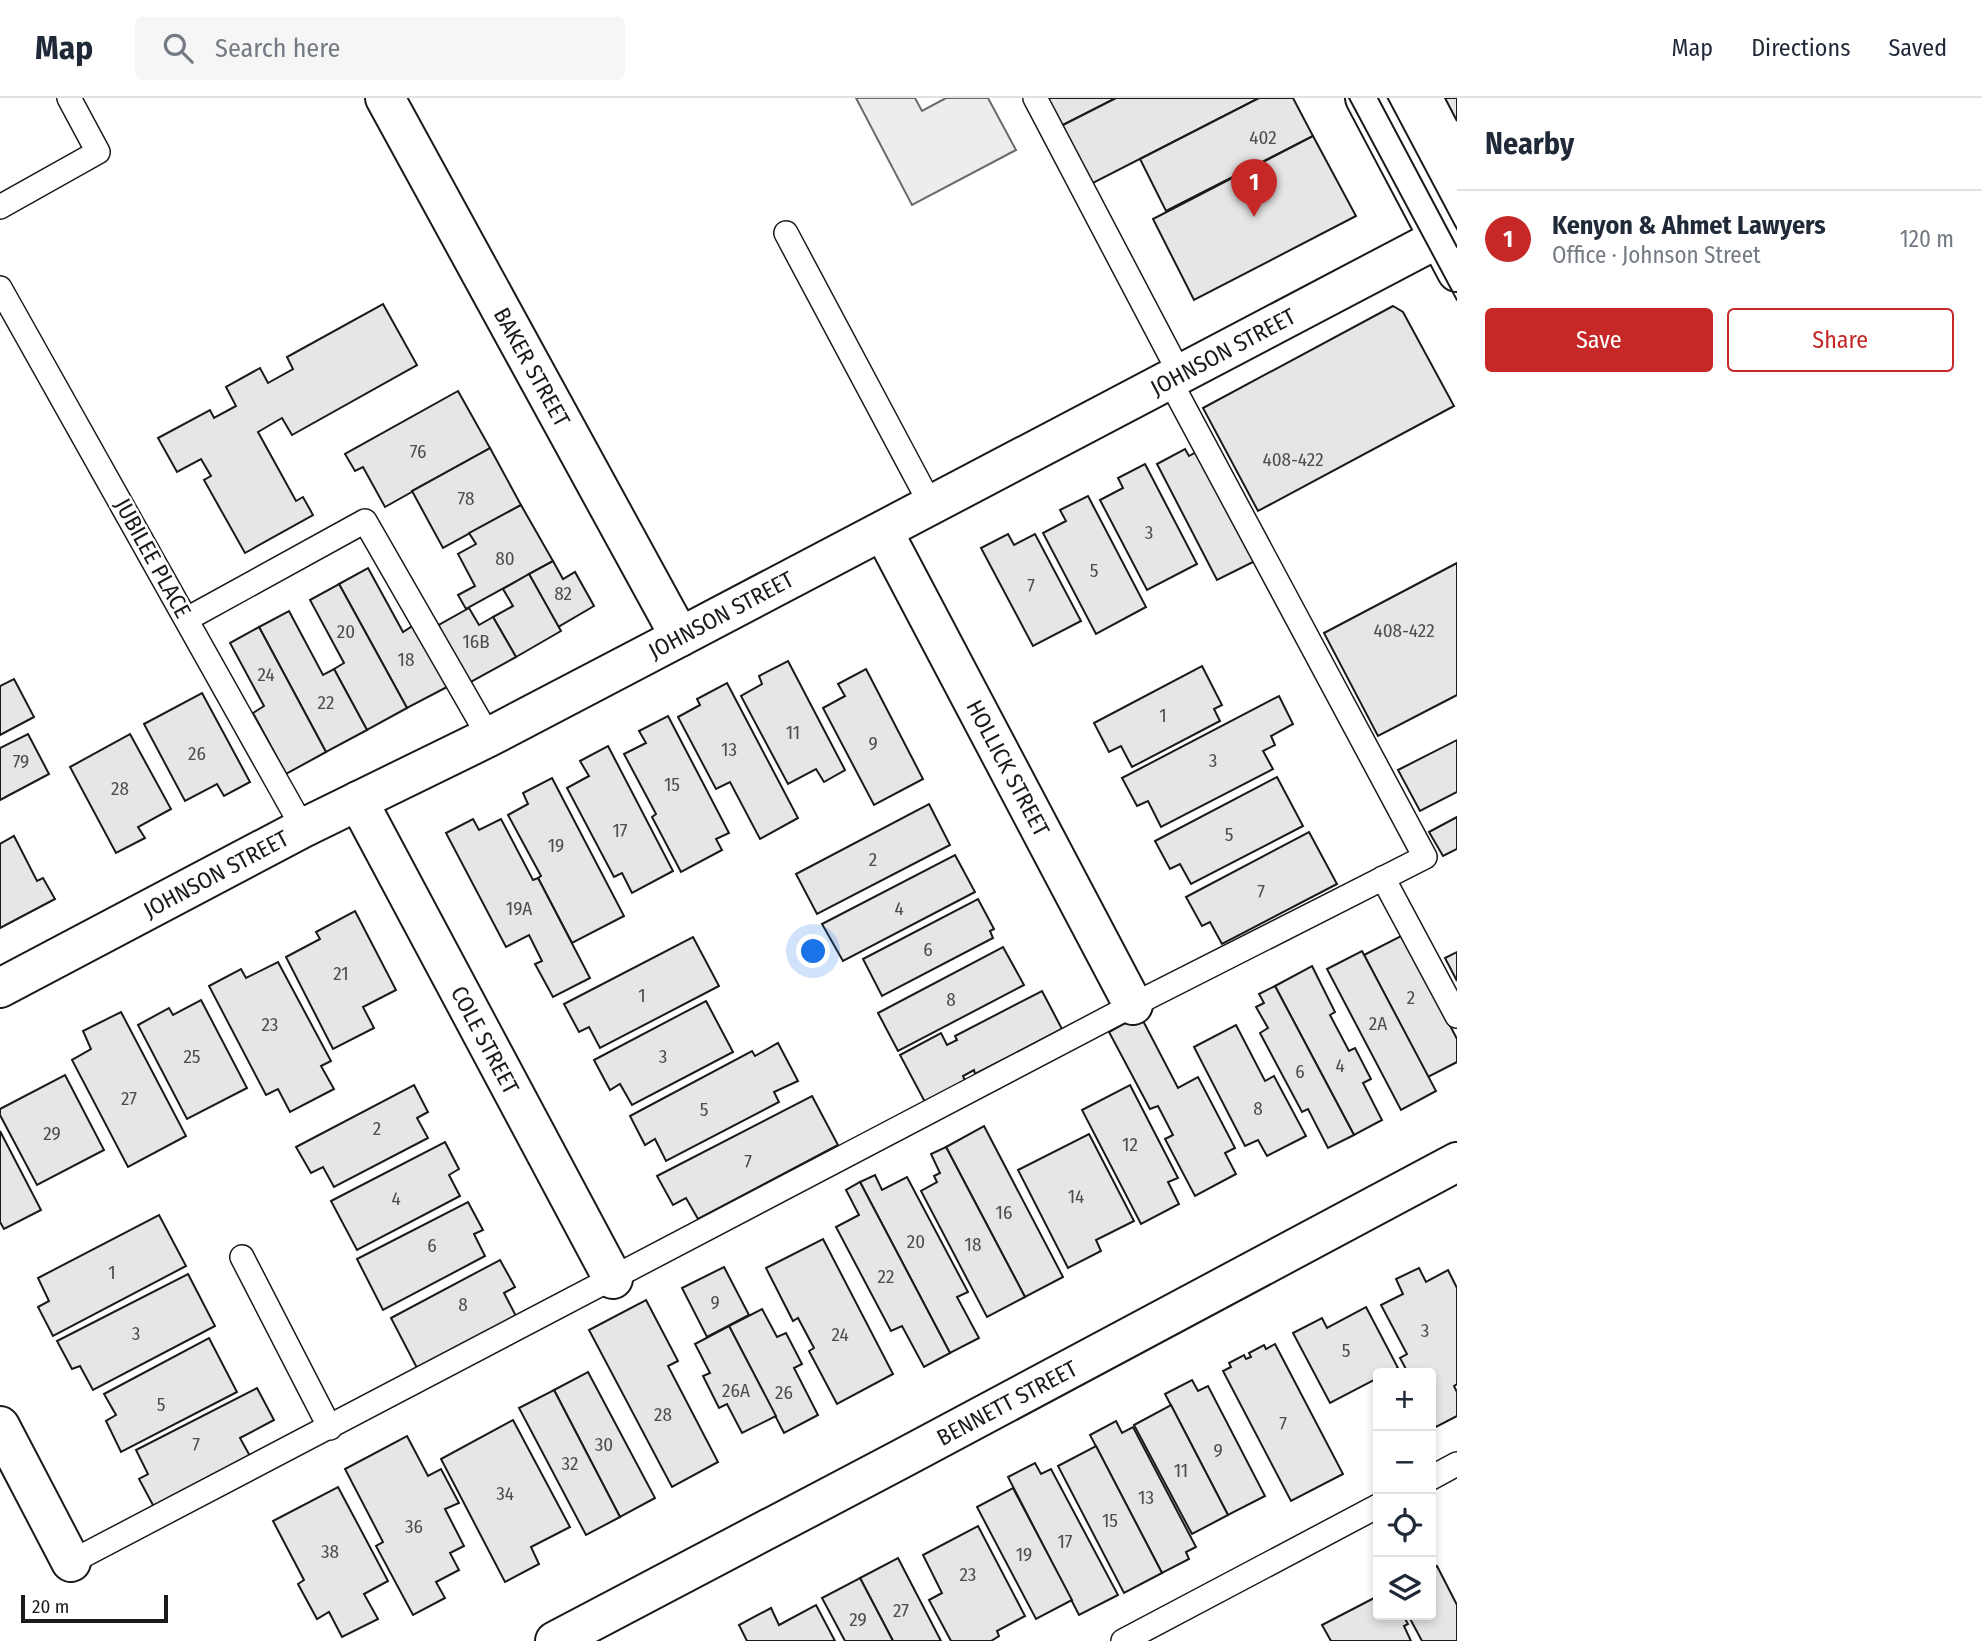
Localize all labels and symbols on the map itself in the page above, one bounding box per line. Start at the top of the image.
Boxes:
house number: 402 [1249,126,1277,149]
pin: 1 [1231,159,1277,217]
street label: JOHNSON STREET [1146,302,1301,402]
street label: BAKER STREET [488,303,576,432]
house number: 76 [410,440,426,463]
house number: 408-422 [1262,448,1324,471]
house number: 78 [458,487,474,510]
street label: JUBILEE PLACE [109,493,197,623]
house number: 3 [1145,521,1153,544]
house number: 80 [495,547,515,570]
house number: 5 [1090,559,1098,582]
street label: JOHNSON STREET [644,565,799,665]
house number: 7 [1027,574,1035,597]
house number: 82 [554,582,572,605]
house number: 408-422 [1373,619,1435,642]
house number: 20 [337,620,355,643]
house number: 16B [462,630,490,653]
house number: 18 [398,648,414,671]
house number: 24 [257,663,275,686]
house number: 22 [318,691,334,714]
street label: HOLLICK STREET [960,695,1056,841]
house number: 1 [1159,704,1167,727]
house number: 11 [786,721,800,744]
house number: 9 [868,732,878,755]
house number: 13 [721,738,737,761]
house number: 26 [188,742,206,765]
house number: 3 [1209,749,1217,772]
house number: 79 [13,750,29,773]
house number: 15 [664,773,680,796]
house number: 28 [111,777,129,800]
house number: 17 [612,819,628,842]
house number: 5 [1225,823,1233,846]
street label: JOHNSON STREET [139,824,294,924]
house number: 19 [548,834,564,857]
house number: 2 [869,848,877,871]
house number: 7 [1257,880,1265,903]
house number: 19A [506,897,532,920]
house number: 4 [894,897,904,920]
your location [796,934,830,968]
house number: 6 [923,938,933,961]
house number: 21 [333,962,349,985]
street label: COLE STREET [445,981,525,1099]
house number: 1 [638,984,646,1007]
house number: 2 [1407,986,1415,1009]
house number: 8 [946,988,956,1011]
house number: 2A [1369,1012,1387,1035]
house number: 23 [262,1013,278,1036]
house number: 25 [183,1045,201,1068]
house number: 3 [659,1045,667,1068]
house number: 4 [1335,1054,1345,1077]
house number: 6 [1295,1060,1305,1083]
house number: 27 [121,1087,137,1110]
house number: 8 [1253,1097,1263,1120]
house number: 5 [700,1098,708,1121]
house number: 2 [373,1117,381,1140]
house number: 29 [43,1122,61,1145]
house number: 12 [1122,1133,1138,1156]
house number: 7 [744,1150,752,1173]
house number: 14 [1068,1185,1084,1208]
house number: 4 [391,1187,401,1210]
house number: 16 [996,1201,1012,1224]
house number: 20 [907,1230,925,1253]
house number: 18 [965,1233,981,1256]
house number: 6 [427,1234,437,1257]
house number: 1 [108,1261,116,1284]
house number: 22 [878,1265,894,1288]
house number: 9 [710,1291,720,1314]
house number: 8 [458,1293,468,1316]
house number: 3 [1421,1319,1429,1342]
house number: 3 [132,1322,140,1345]
house number: 24 [831,1323,849,1346]
house number: 5 [1342,1339,1350,1362]
street label: BENNETT STREET [932,1354,1082,1452]
house number: 26A [722,1379,750,1402]
house number: 26 [775,1381,793,1404]
house number: 5 [157,1393,165,1416]
house number: 28 [654,1403,672,1426]
house number: 7 [1279,1412,1287,1435]
house number: 7 [192,1433,200,1456]
house number: 30 [595,1433,613,1456]
house number: 9 [1213,1439,1223,1462]
house number: 32 [562,1452,578,1475]
house number: 11 [1174,1459,1188,1482]
house number: 34 [496,1482,514,1505]
house number: 13 [1138,1486,1154,1509]
house number: 15 [1102,1509,1118,1532]
house number: 36 [405,1515,423,1538]
house number: 17 [1057,1530,1073,1553]
house number: 38 [321,1540,339,1563]
house number: 19 [1016,1543,1032,1566]
house number: 23 [960,1563,976,1586]
scale bar [21,1592,168,1624]
house number: 27 [893,1599,909,1622]
house number: 29 [849,1608,867,1631]

